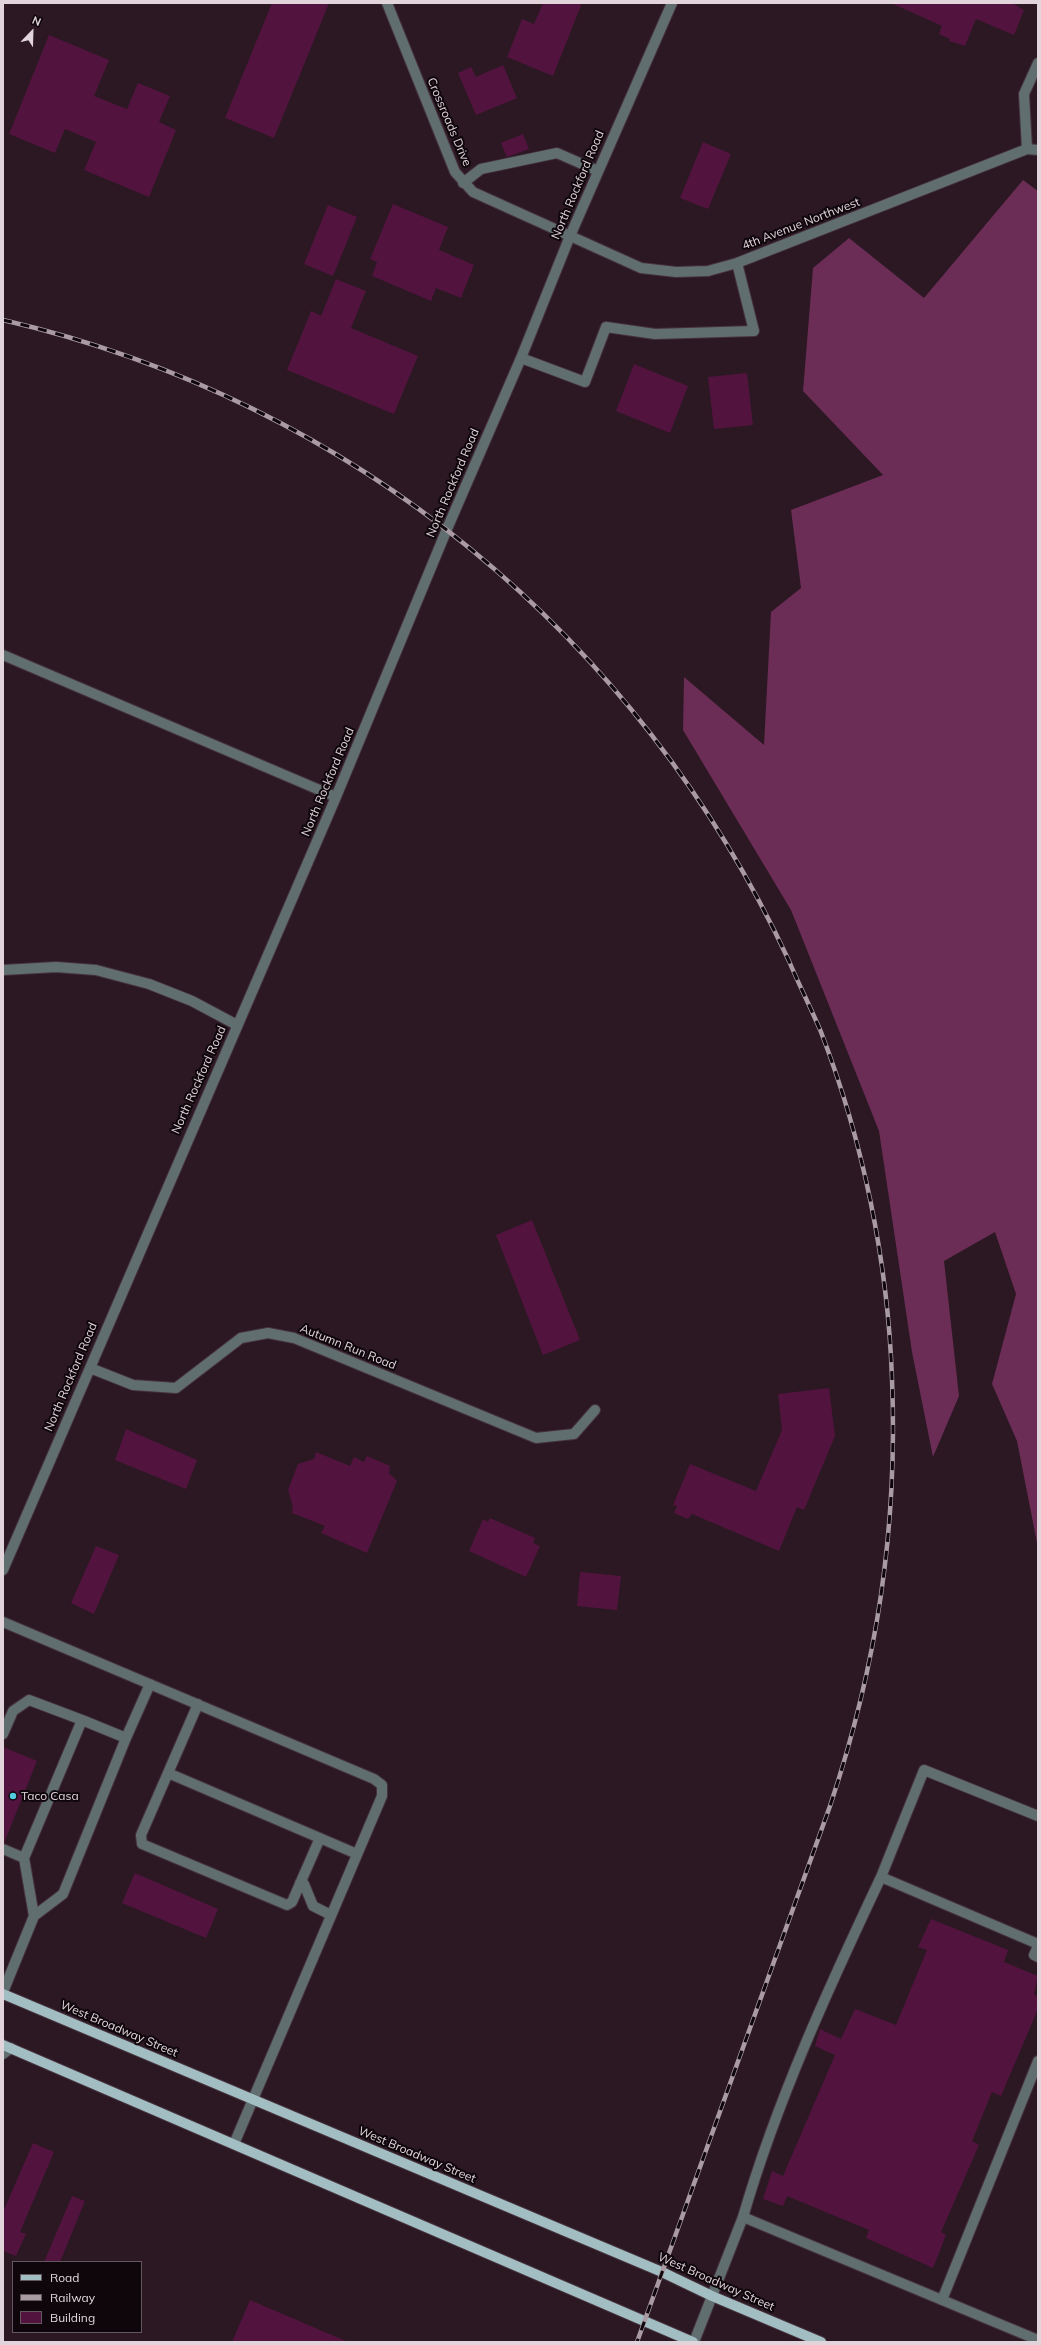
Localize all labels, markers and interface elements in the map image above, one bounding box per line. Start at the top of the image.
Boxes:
north arrow [12,12,52,52]
text: N [30,13,43,29]
street label: Crossroads Drive [424,76,474,168]
street label: North Rockford Road [549,128,607,242]
street label: 4th Avenue Northwest [740,195,862,253]
street label: North Rockford Road [424,426,482,540]
street label: North Rockford Road [299,725,357,839]
street label: North Rockford Road [169,1024,229,1136]
street label: North Rockford Road [42,1320,100,1434]
street label: Autumn Run Road [298,1321,398,1373]
place label: Taco Casa [21,1789,79,1803]
marker: Taco Casa [8,1791,18,1801]
street label: West Broadway Street [58,1998,180,2060]
street label: West Broadway Street [356,2124,478,2186]
street label: West Broadway Street [655,2250,777,2314]
legend [12,2261,142,2333]
text: Road [50,2270,79,2285]
text: Railway [50,2290,95,2305]
text: Building [50,2310,95,2325]

